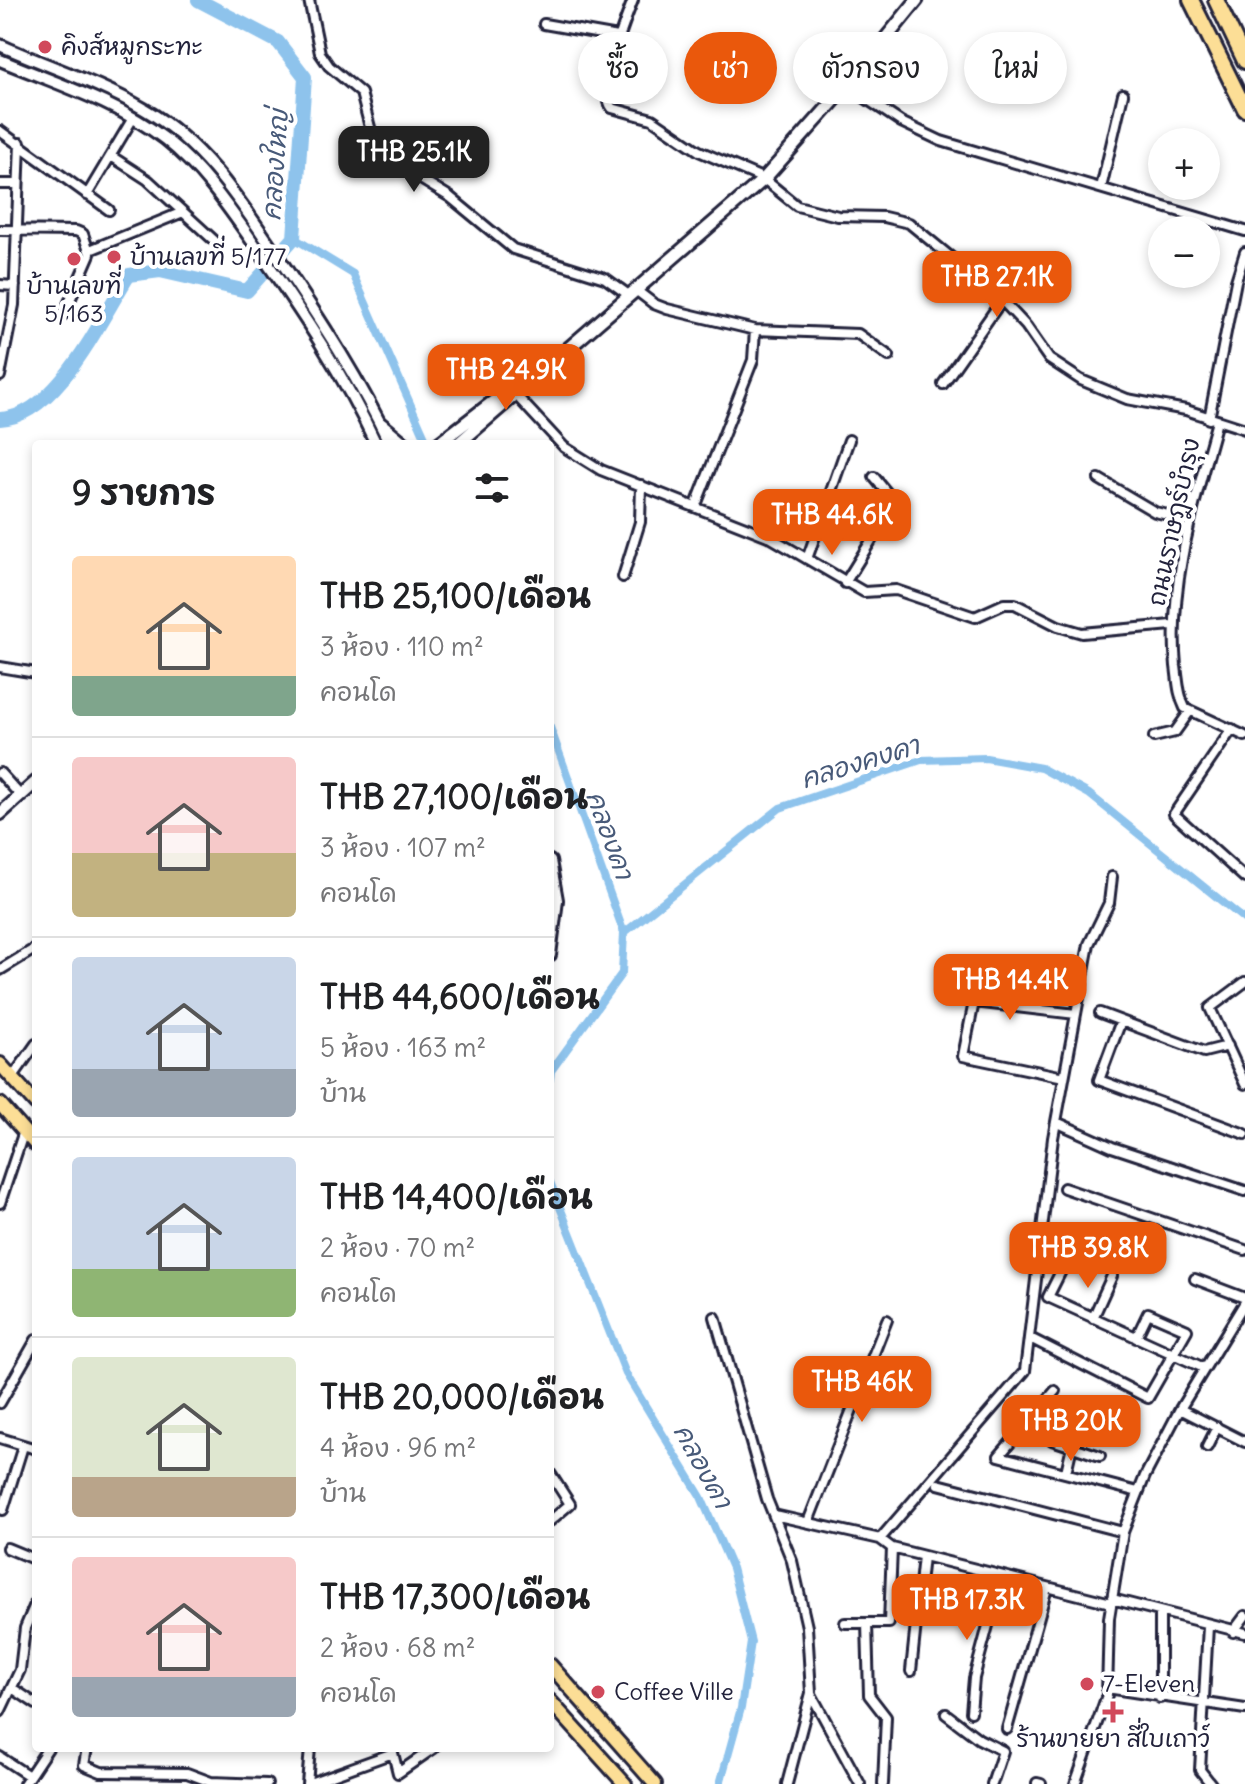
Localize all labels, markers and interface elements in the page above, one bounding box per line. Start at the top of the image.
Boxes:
place label: คิงส์หมูกระทะ [61,31,203,65]
chip: ซื้อ [578,32,668,104]
chip: เช่า [684,32,777,104]
chip: ตัวกรอง [793,32,948,104]
chip: ใหม่ [964,32,1067,104]
marker: คิงส์หมูกระทะ [36,38,54,56]
water label: คลองใหญ่ [254,103,295,221]
pin: THB 25.1K [322,126,506,194]
map controls [1148,128,1220,288]
button: + [1148,128,1220,200]
text: THB 25.1K [356,135,472,168]
button: − [1148,216,1220,288]
place label: บ้านเลขที่ 5/177 [130,235,287,271]
marker: บ้านเลขที่ 5/177 [105,248,123,266]
marker: บ้านเลขที่ 5/163 [65,250,83,268]
pin: THB 27.1K [905,251,1089,319]
text: THB 27.1K [940,260,1054,293]
place label: บ้านเลขที่ 5/163 [26,264,122,328]
pin: THB 24.9K [414,344,598,412]
text: THB 24.9K [446,353,566,386]
street label: ถนนราษฎร์บำรุง [1141,435,1209,609]
icon: filters [470,466,514,510]
text: 9 รายการ [72,471,216,514]
pin: THB 44.6K [740,489,924,557]
text: THB 44.6K [771,498,893,531]
text: THB 25,100/เดือน [320,574,591,617]
icon: home [136,588,232,684]
text: 3 ห้อง · 110 m² [320,630,484,663]
text: คอนโด [320,675,397,708]
water label: คลองคงคา [797,727,925,795]
text: THB 27,100/เดือน [320,775,588,818]
water label: คลองคา [579,786,642,885]
icon: home [136,789,232,885]
text: 3 ห้อง · 107 m² [320,831,486,864]
text: คอนโด [320,876,397,909]
pin: THB 14.4K [918,954,1102,1022]
text: THB 14.4K [952,963,1068,996]
text: THB 44,600/เดือน [320,975,600,1018]
icon: home [136,989,232,1085]
text: 5 ห้อง · 163 m² [320,1031,486,1064]
text: บ้าน [320,1076,366,1109]
text: THB 14,400/เดือน [320,1175,593,1218]
icon: home [136,1189,232,1285]
pin: THB 39.8K [996,1222,1180,1290]
text: 2 ห้อง · 70 m² [320,1231,475,1264]
text: THB 39.8K [1027,1231,1149,1264]
text: คอนโด [320,1276,397,1309]
pin: THB 46K [788,1356,936,1424]
text: THB 46K [811,1365,913,1398]
text: THB 20,000/เดือน [320,1375,604,1418]
icon: home [136,1389,232,1485]
pin: THB 20K [997,1395,1145,1463]
text: THB 20K [1020,1404,1122,1437]
water label: คลองคา [667,1418,741,1515]
text: 4 ห้อง · 96 m² [320,1431,476,1464]
text: บ้าน [320,1476,366,1509]
pin: THB 17.3K [875,1574,1059,1642]
text: THB 17,300/เดือน [320,1575,590,1618]
text: THB 17.3K [910,1583,1024,1616]
icon: home [136,1589,232,1685]
text: 2 ห้อง · 68 m² [320,1631,475,1664]
place label: 7-Eleven [1103,1668,1195,1698]
marker: 7-Eleven [1078,1675,1096,1693]
text: คอนโด [320,1676,397,1709]
place label: Coffee Ville [614,1676,734,1706]
marker: Coffee Ville [589,1683,607,1701]
marker: ร้านขายยา สี่ใบเถาว์ [1104,1703,1122,1721]
place label: ร้านขายยา สี่ใบเถาว์ [1016,1717,1210,1753]

